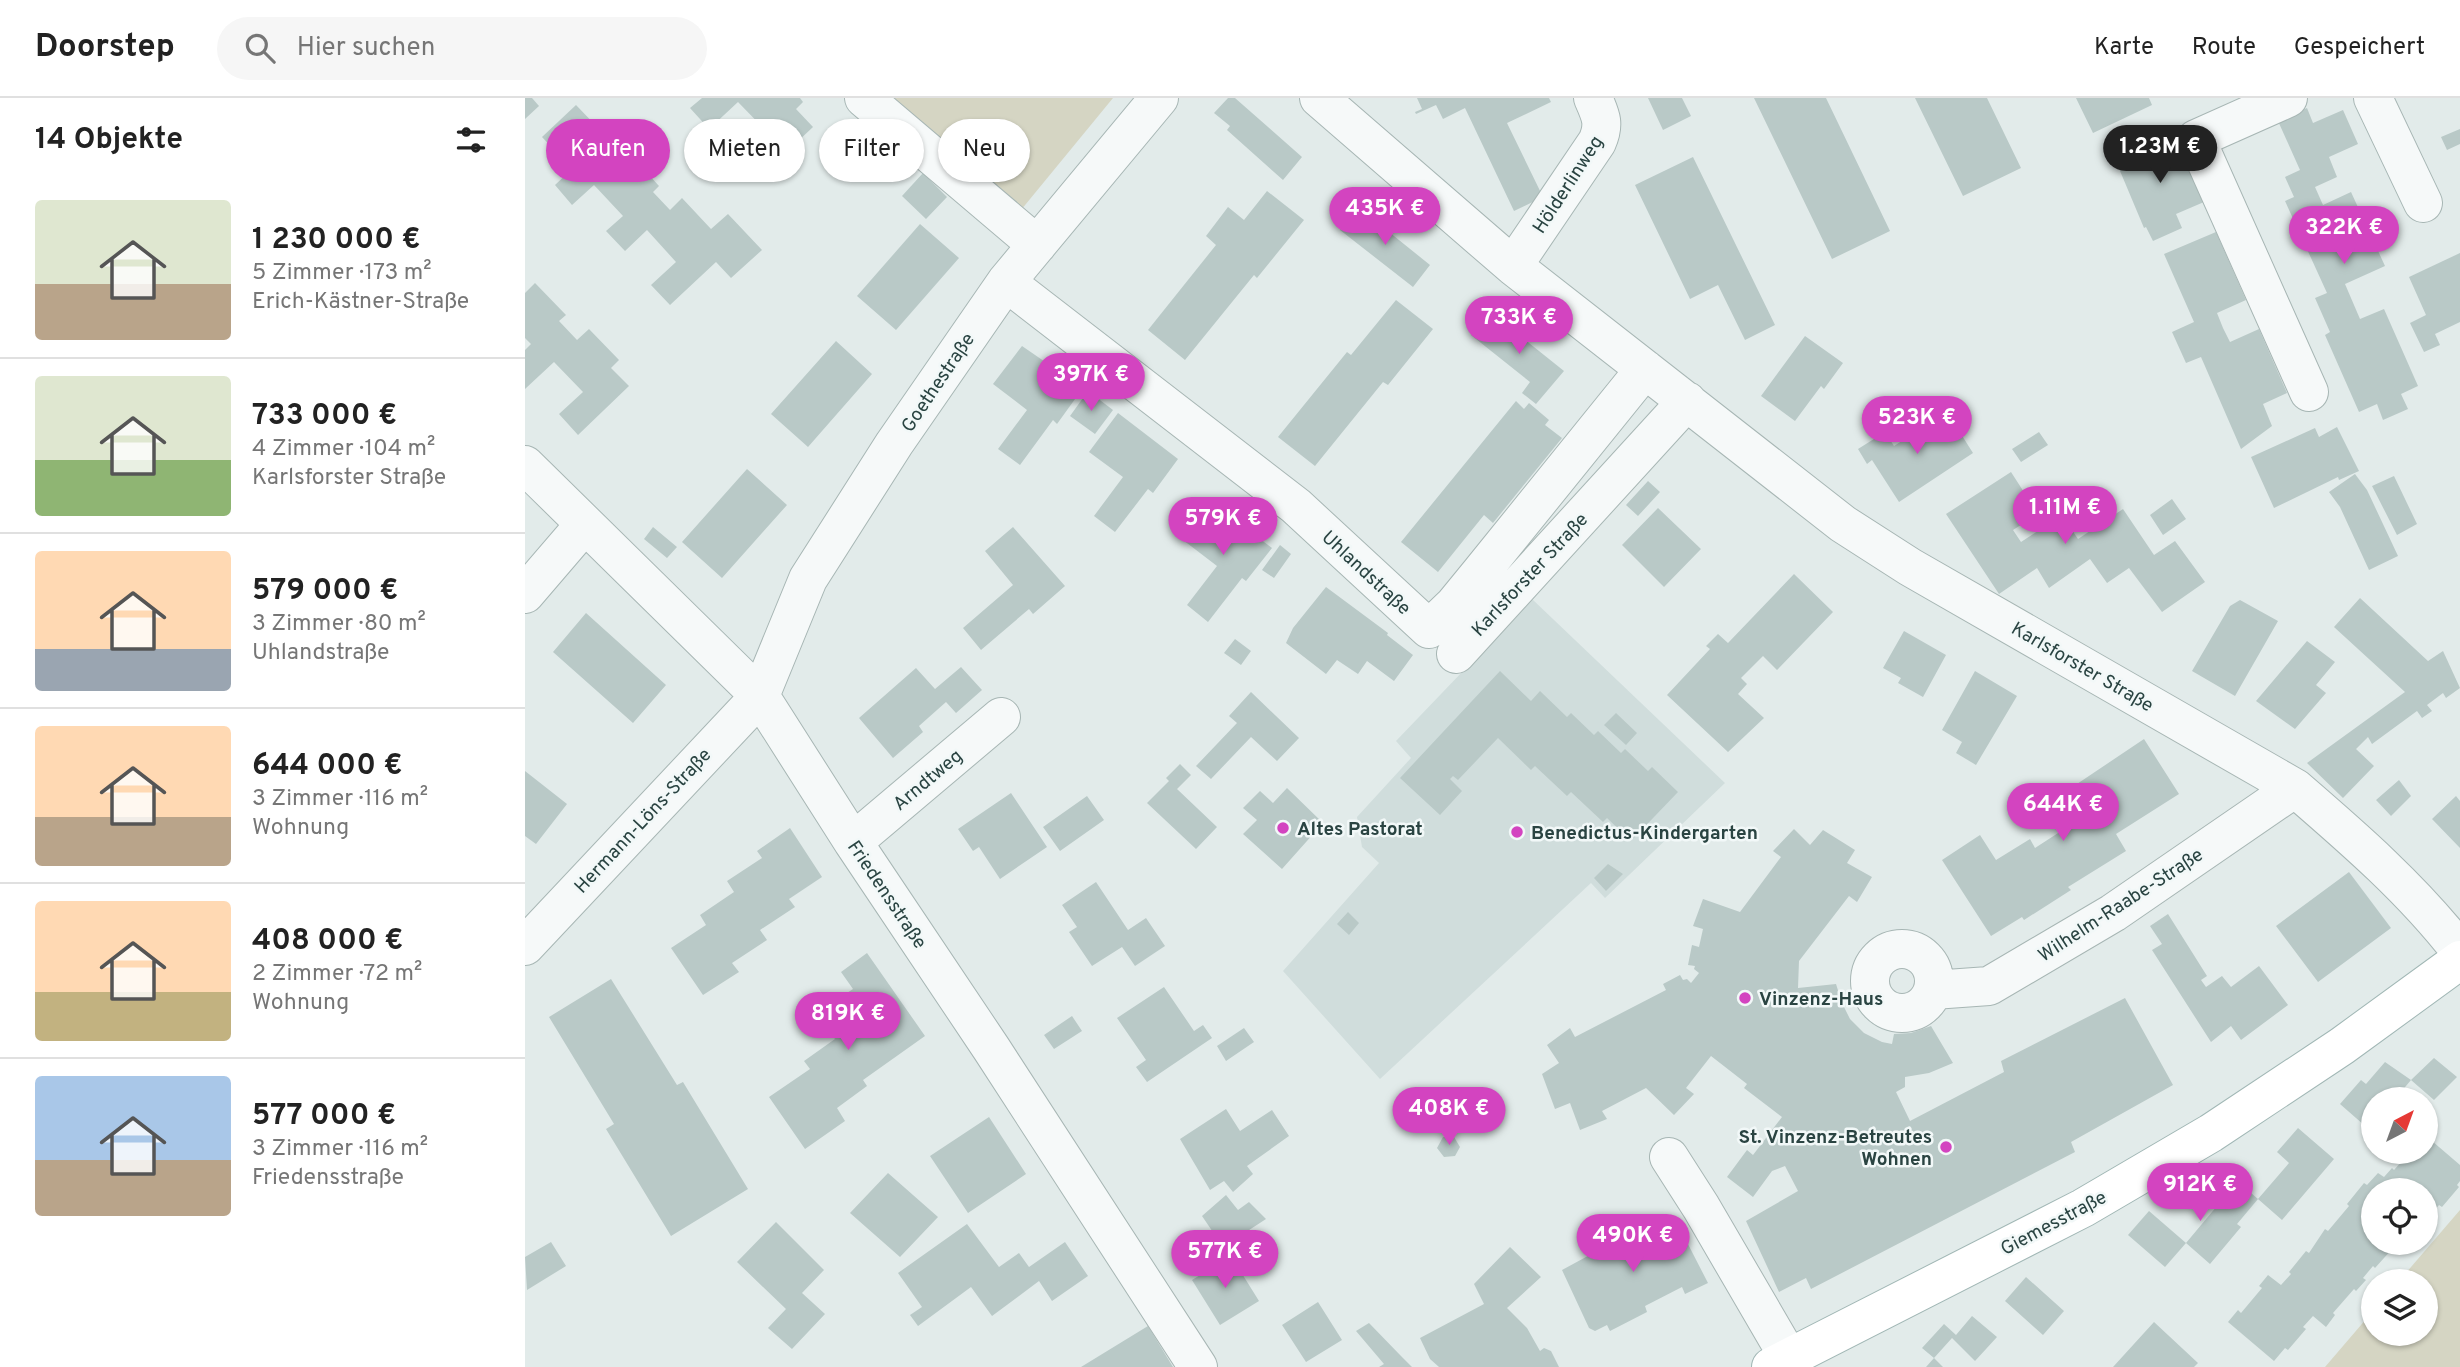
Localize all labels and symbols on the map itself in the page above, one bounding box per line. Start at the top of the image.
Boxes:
pin: 1.23M € [2095,126,2225,185]
street label: Hölderlinweg [1528,131,1609,239]
pin: 435K € [1328,188,1442,247]
pin: 322K € [2287,206,2401,266]
pin: 733K € [1462,296,1576,356]
street label: Goethestraße [897,329,981,437]
pin: 397K € [1034,354,1148,413]
pin: 523K € [1860,396,1974,456]
pin: 1.11M € [2000,486,2130,546]
pin: 579K € [1166,498,1280,557]
street label: Karlsforster Straße [1467,509,1594,642]
street label: Uhlandstraße [1316,526,1415,621]
street label: Karlsforster Straße [2007,617,2157,718]
street label: Hermann-Löns-Straße [570,744,717,899]
street label: Arndtweg [889,745,968,817]
pin: 644K € [2006,784,2120,843]
place label: Altes Pastorat [1297,818,1423,842]
marker: Altes Pastorat [1275,820,1291,836]
place label: Benedictus-Kindergarten [1531,822,1758,846]
marker: Benedictus-Kindergarten [1509,824,1525,840]
street label: Friedensstraße [841,836,931,954]
street label: Wilhelm-Raabe-Straße [2034,843,2208,968]
place label: Vinzenz-Haus [1759,988,1883,1012]
marker: Vinzenz-Haus [1737,990,1753,1006]
pin: 819K € [791,992,905,1052]
north arrow [2361,1087,2438,1164]
pin: 408K € [1392,1088,1506,1147]
place label: St. Vinzenz-Betreutes Wohnen [1739,1126,1932,1172]
marker: St. Vinzenz-Betreutes Wohnen [1938,1139,1954,1155]
pin: 912K € [2143,1164,2257,1223]
street label: Giemesstraße [1997,1186,2111,1262]
pin: 490K € [1576,1214,1690,1274]
pin: 577K € [1168,1230,1282,1290]

